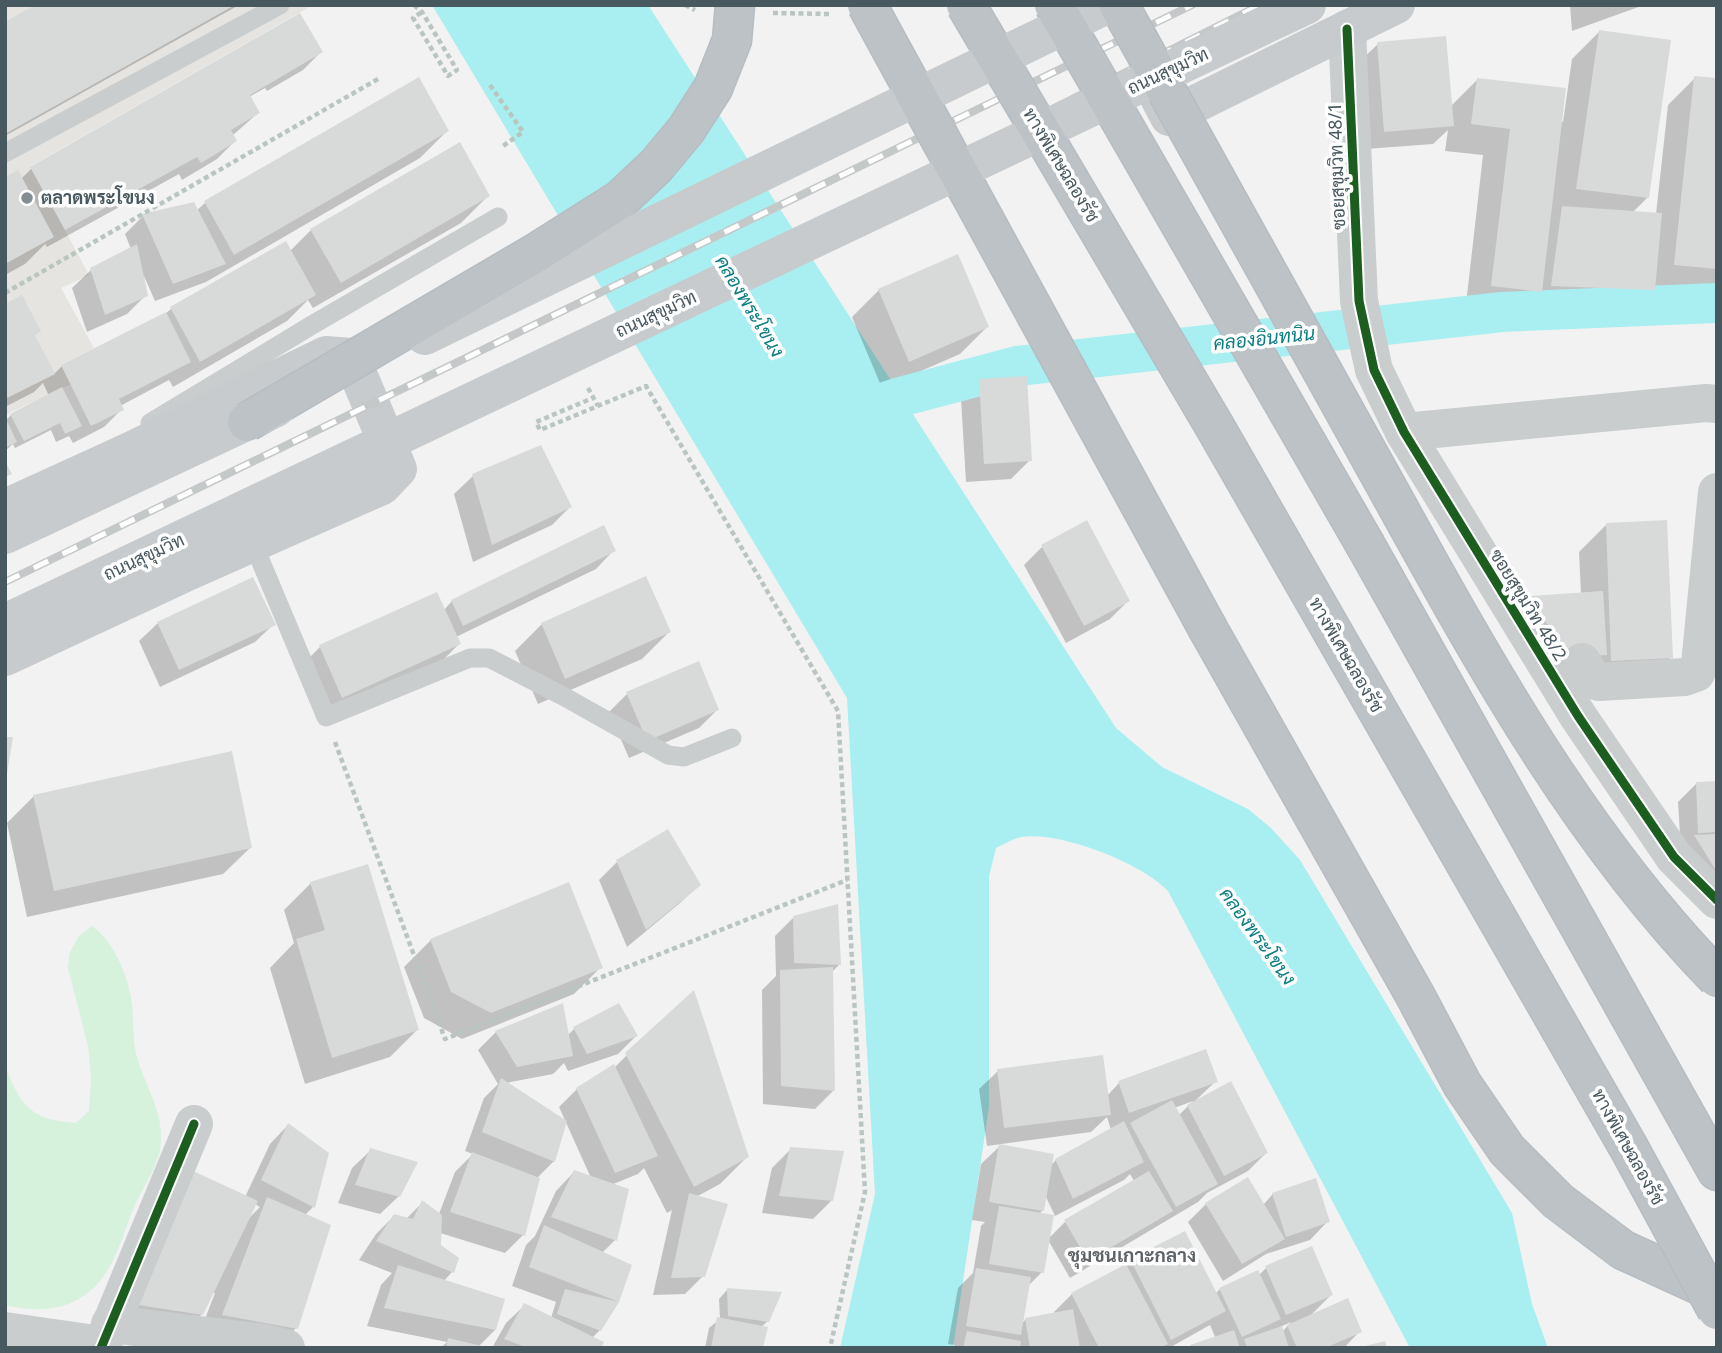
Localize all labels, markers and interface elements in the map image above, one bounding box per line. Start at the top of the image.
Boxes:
street label: ถนนสุขุมวิท [1123,41,1212,100]
street label: ซอยสุขุมวิท 48/1 [1322,102,1351,230]
street label: ทางพิเศษฉลองรัช [1018,103,1105,226]
place label: ตลาดพระโขนง [41,185,155,209]
marker: ตลาดพระโขนง [19,190,35,206]
water label: คลองพระโขนง [709,250,791,362]
street label: ถนนสุขุมวิท [611,284,700,343]
water label: คลองอินทนิน [1212,320,1316,356]
street label: ถนนสุขุมวิท [99,527,188,586]
street label: ซอยสุขุมวิท 48/2 [1484,544,1573,665]
street label: ทางพิเศษฉลองรัช [1304,592,1390,717]
water label: คลองพระโขนง [1214,882,1302,990]
street label: ทางพิเศษฉลองรัช [1587,1084,1671,1209]
district label: ชุมชนเกาะกลาง [1068,1242,1196,1270]

